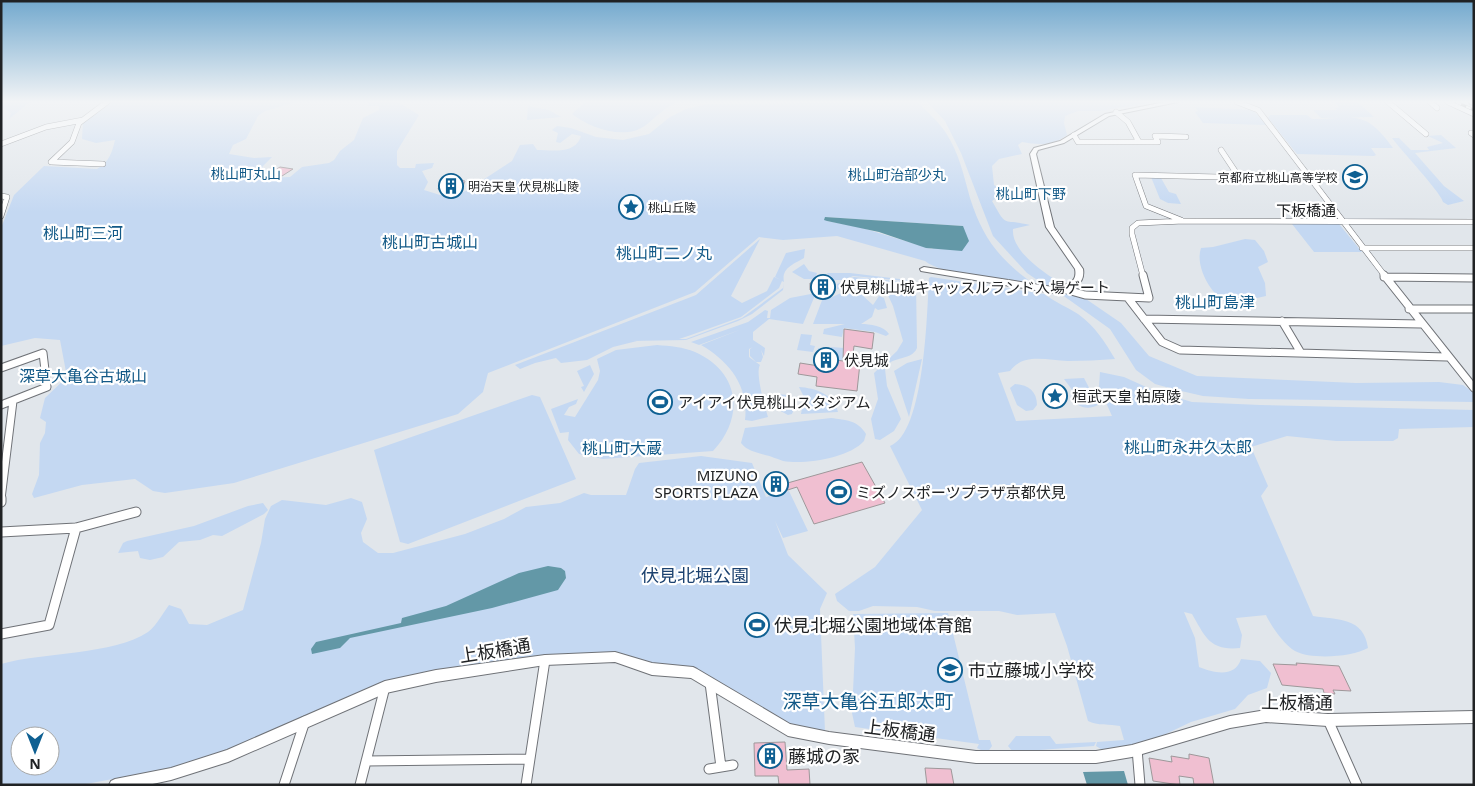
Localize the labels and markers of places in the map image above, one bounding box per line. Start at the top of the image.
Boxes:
school or university icon: 京都府立桃山高等学校 [1342,164,1368,190]
place label: 京都府立桃山高等学校 [1218,169,1338,186]
building icon: 明治天皇 伏見桃山陵 [438,173,464,199]
place label: 明治天皇 伏見桃山陵 [468,178,579,195]
place icon: 桃山丘陵 [618,194,644,220]
place label: 桃山丘陵 [648,199,696,216]
building icon: 伏見桃山城キャッスルランド入場ゲート [810,274,836,300]
place label: 伏見桃山城キャッスルランド入場ゲート [840,277,1110,297]
building icon: 伏見城 [813,347,839,373]
place label: 伏見城 [844,350,889,370]
place icon: 桓武天皇 柏原陵 [1042,383,1068,409]
place label: 桓武天皇 柏原陵 [1072,386,1181,406]
sports icon: アイアイ伏見桃山スタジアム [647,389,673,415]
place label: アイアイ伏見桃山スタジアム [678,392,870,412]
place label: MIZUNO SPORTS PLAZA [654,465,758,502]
building icon: MIZUNO SPORTS PLAZA [763,471,789,497]
sports icon: ミズノスポーツプラザ京都伏見 [826,479,852,505]
place label: ミズノスポーツプラザ京都伏見 [856,482,1066,502]
sports icon: 伏見北堀公園地域体育館 [744,612,770,638]
place label: 伏見北堀公園地域体育館 [774,613,972,637]
school or university icon: 市立藤城小学校 [937,657,963,683]
place label: 市立藤城小学校 [968,658,1094,682]
building icon: 藤城の家 [757,743,783,769]
place label: 藤城の家 [788,744,860,768]

